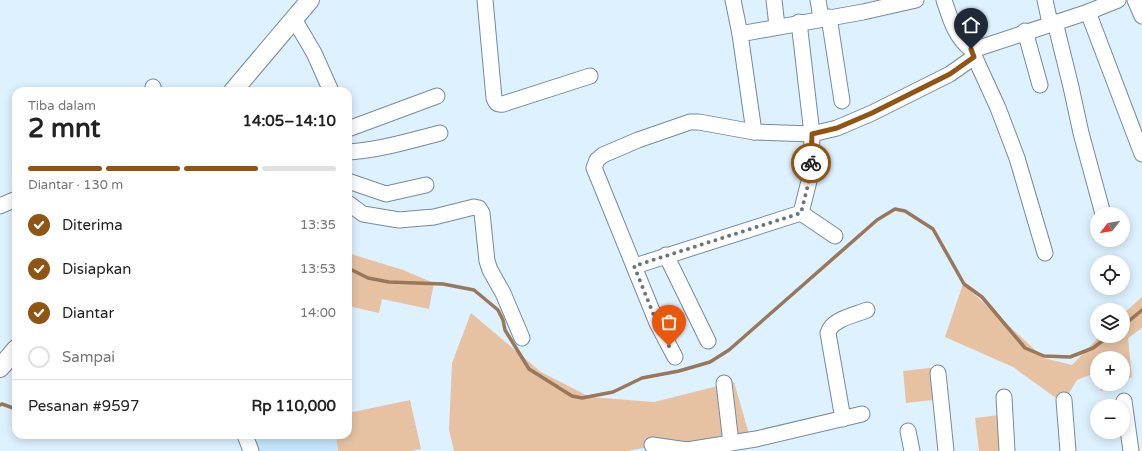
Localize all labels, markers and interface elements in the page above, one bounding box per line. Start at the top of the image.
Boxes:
pin [954,8,988,49]
icon: home [960,14,982,36]
text: Tiba dalam [28,98,96,114]
text: 14:05–14:10 [243,112,336,130]
text: 2 mnt [28,113,100,144]
courier [791,143,831,183]
icon: bike [800,152,822,174]
text: Diantar · 130 m [28,177,123,193]
north arrow [1090,207,1130,247]
map controls [1090,207,1130,439]
icon: check [28,214,50,236]
text: Diterima [62,216,123,234]
text: 13:35 [300,217,336,233]
button: locate [1090,255,1130,295]
icon: check [28,258,50,280]
text: Disiapkan [62,260,131,278]
text: 13:53 [300,261,336,277]
icon: check [28,302,50,324]
button: layers [1090,303,1130,343]
text: Diantar [62,304,114,322]
text: 14:00 [300,305,336,321]
pin [652,305,686,346]
icon: bag [658,311,680,333]
text: Sampai [62,348,115,366]
button: + [1090,351,1130,391]
text: Pesanan #9597 [28,397,139,415]
text: Rp 110,000 [252,397,336,415]
button: − [1090,399,1130,439]

